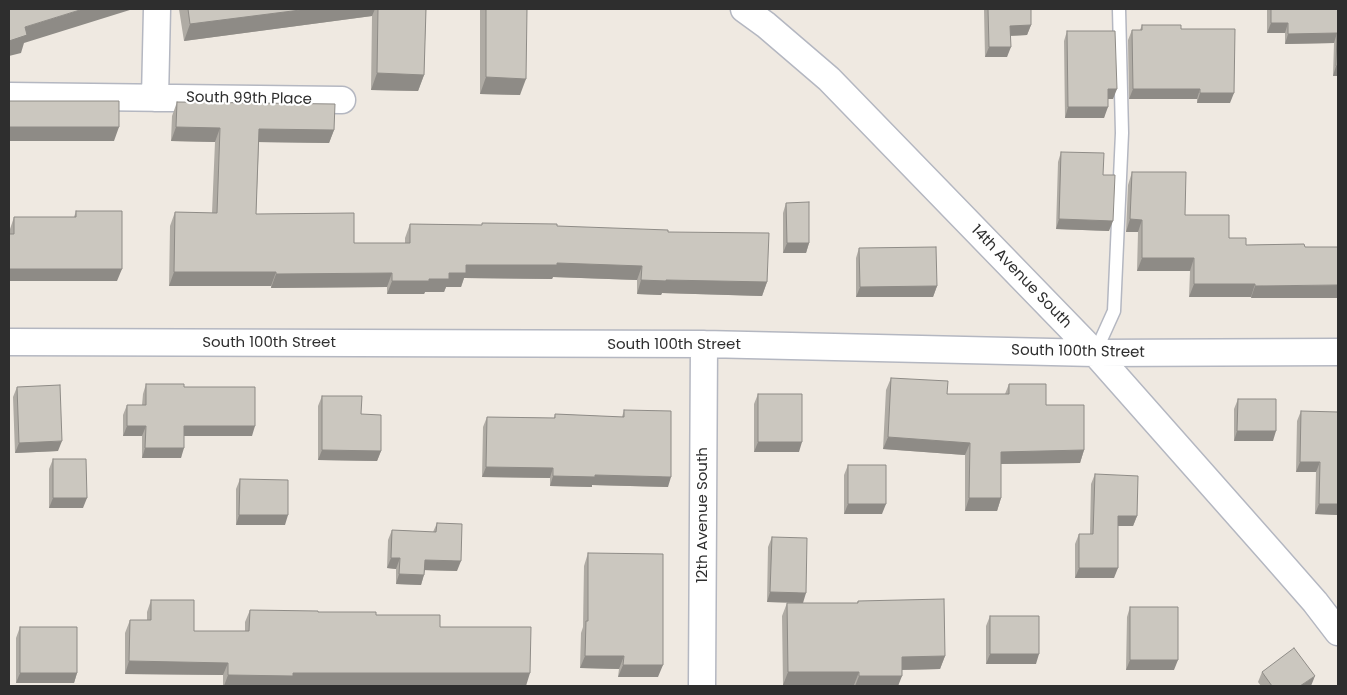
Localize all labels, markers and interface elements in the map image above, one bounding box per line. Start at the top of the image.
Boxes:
street label: South 99th Place [186,89,312,109]
street label: 14th Avenue South [967,222,1075,332]
street label: South 100th Street [202,334,336,352]
street label: South 100th Street [607,336,741,354]
street label: South 100th Street [1011,342,1145,362]
street label: 12th Avenue South [694,447,712,583]

